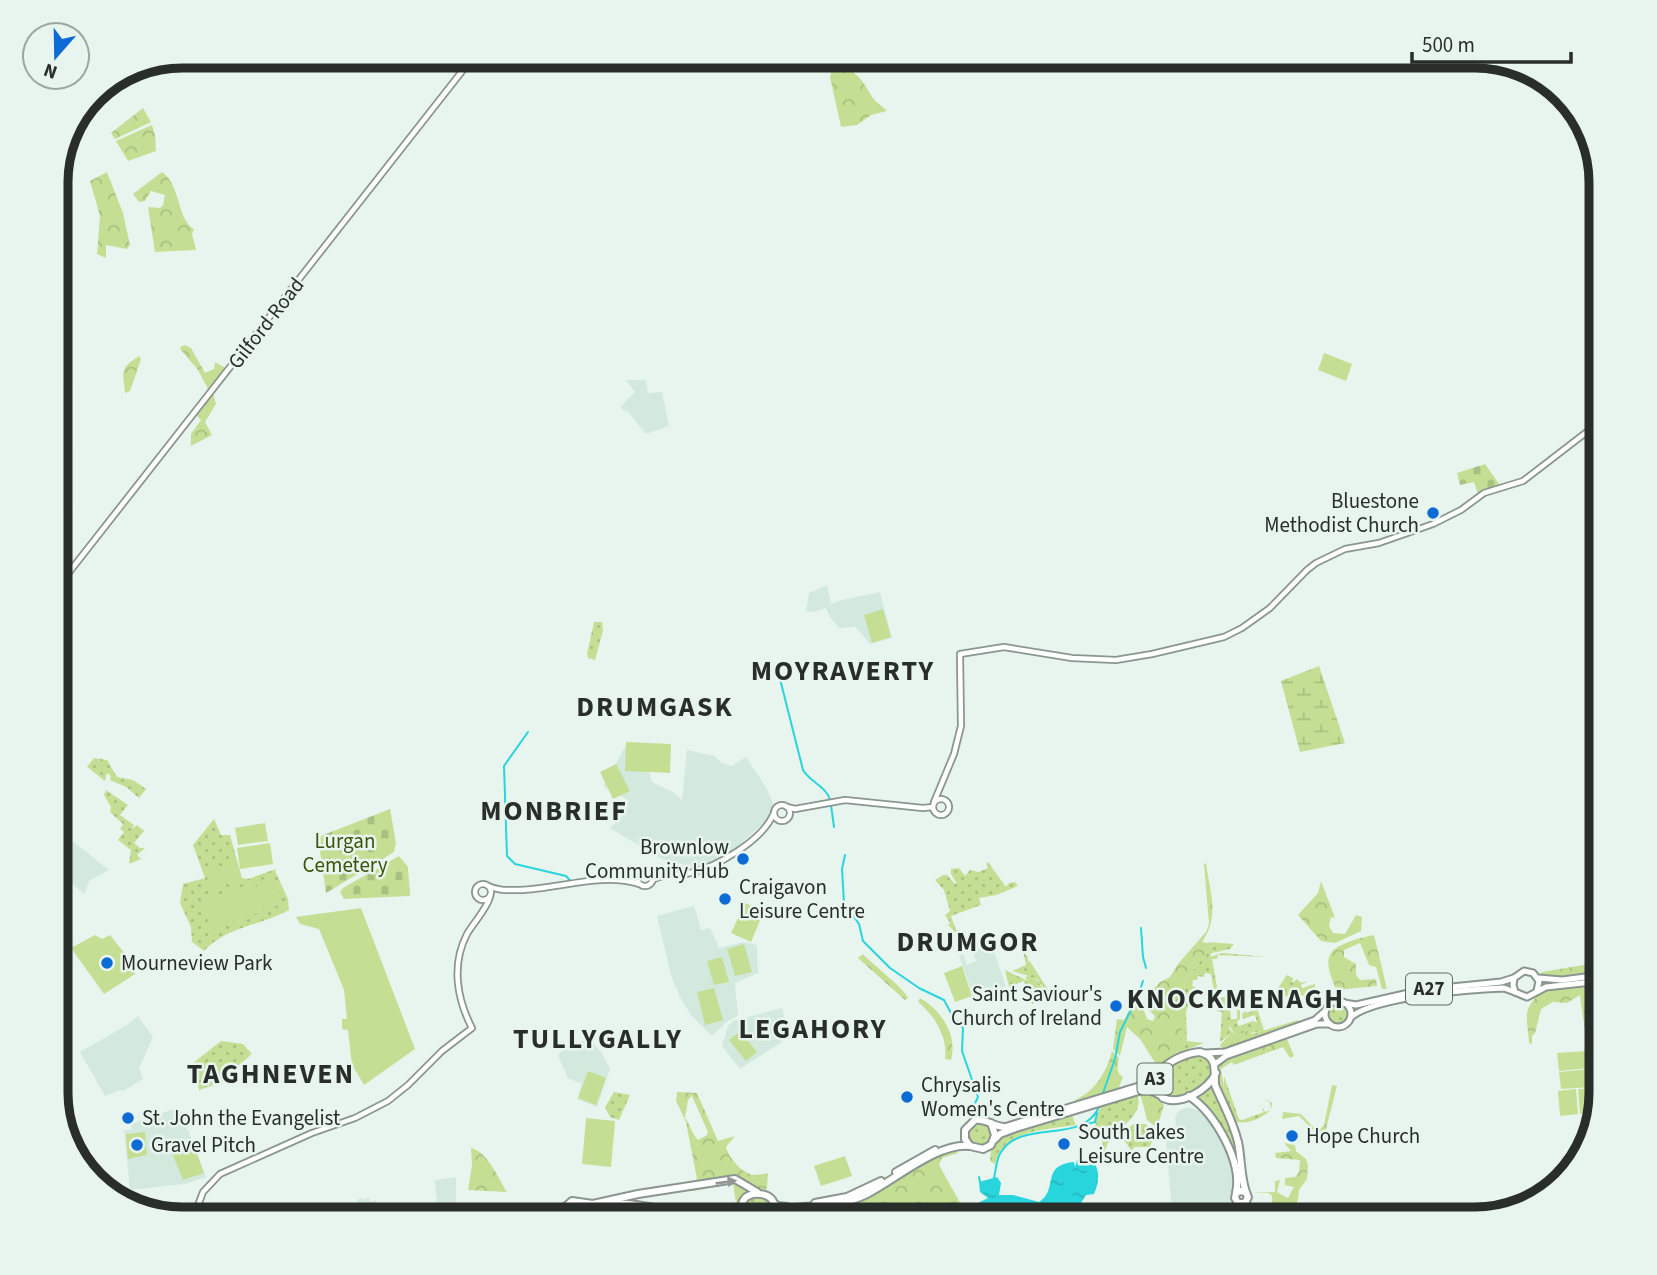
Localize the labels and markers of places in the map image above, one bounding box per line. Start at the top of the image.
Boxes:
place label: Bluestone Methodist Church [1264,486,1419,540]
marker: Bluestone Methodist Church [1425,505,1441,521]
place label: Brownlow Community Hub [585,832,729,886]
marker: Brownlow Community Hub [735,851,751,867]
place label: Craigavon Leisure Centre [739,872,865,926]
marker: Craigavon Leisure Centre [717,891,733,907]
place label: Mourneview Park [121,948,273,978]
marker: Mourneview Park [99,955,115,971]
place label: Saint Saviour's Church of Ireland [951,979,1102,1033]
marker: Saint Saviour's Church of Ireland [1108,998,1124,1014]
place label: Chrysalis Women's Centre [921,1070,1065,1124]
marker: Chrysalis Women's Centre [899,1089,915,1105]
place label: St. John the Evangelist [142,1103,340,1133]
marker: St. John the Evangelist [120,1110,136,1126]
place label: South Lakes Leisure Centre [1078,1117,1204,1171]
place label: Hope Church [1306,1121,1420,1151]
marker: Hope Church [1284,1128,1300,1144]
place label: Gravel Pitch [151,1130,256,1160]
marker: South Lakes Leisure Centre [1056,1136,1072,1152]
marker: Gravel Pitch [129,1137,145,1153]

